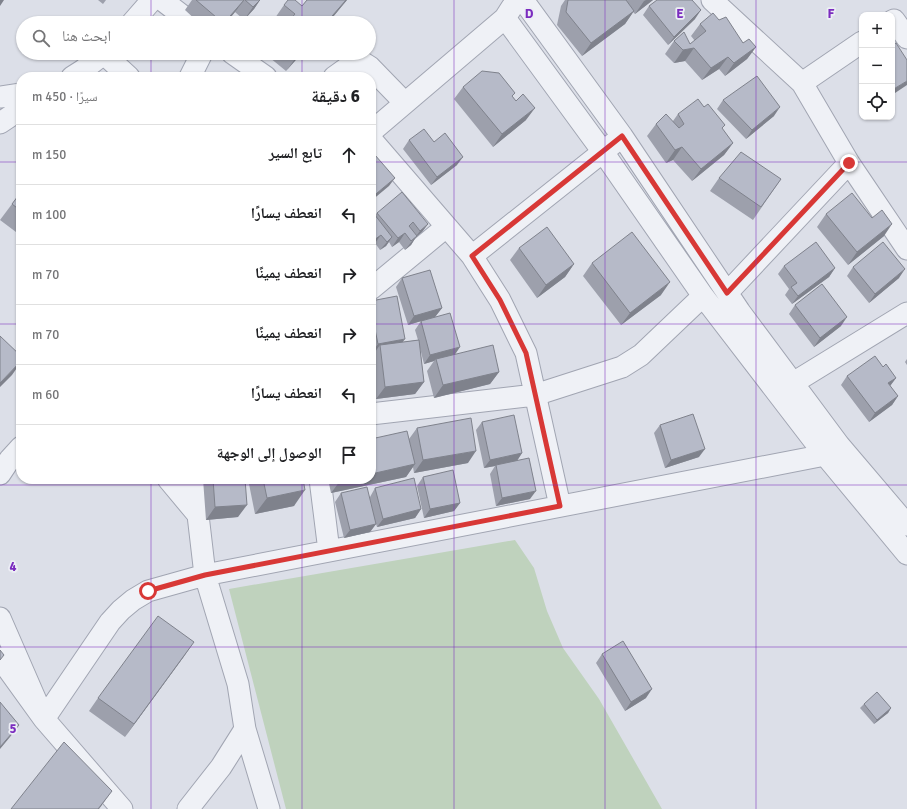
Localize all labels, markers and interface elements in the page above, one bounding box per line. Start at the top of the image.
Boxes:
text: D [525,6,534,22]
text: E [676,6,684,22]
text: F [828,6,835,22]
map controls [859,12,895,120]
button: + [859,12,895,48]
search box [16,16,376,60]
icon: search [30,27,52,49]
text: ابحث هنا [62,27,111,45]
button: − [859,48,895,84]
button: locate [859,84,895,120]
text: 6 دقيقة [311,86,360,107]
text: سيرًا · 450 m [32,89,98,105]
text: تابع السير [269,144,322,162]
icon: ahead [338,144,360,166]
text: 150 m [32,147,66,163]
route end [840,154,858,172]
text: انعطف يسارًا [251,204,322,222]
icon: left [338,204,360,226]
text: 100 m [32,207,66,223]
text: انعطف يمينًا [255,264,322,282]
icon: right [338,264,360,286]
text: 70 m [32,267,59,283]
text: انعطف يمينًا [255,324,322,342]
icon: right [338,324,360,346]
text: 70 m [32,327,59,343]
text: انعطف يسارًا [251,384,322,402]
icon: left [338,384,360,406]
text: 60 m [32,387,59,403]
text: الوصول إلى الوجهة [217,444,322,462]
icon: arrive [338,444,360,466]
text: 4 [9,559,17,575]
route start [139,582,157,600]
text: 5 [9,721,17,737]

